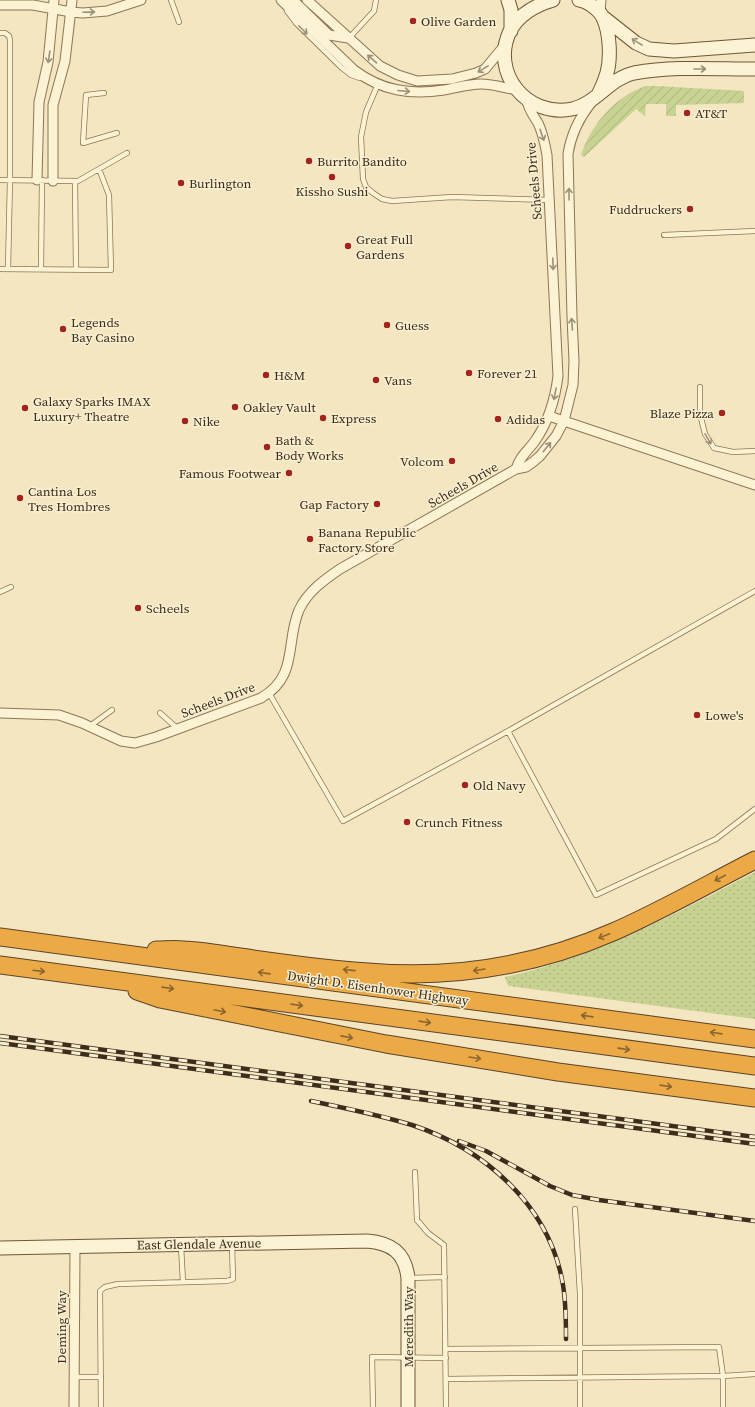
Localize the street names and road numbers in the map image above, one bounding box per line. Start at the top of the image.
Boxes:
street label: Scheels Drive [522,141,546,220]
street label: Scheels Drive [425,458,501,512]
street label: Scheels Drive [179,678,258,722]
street label: Dwight D. Eisenhower Highway [286,967,470,1009]
street label: East Glendale Avenue [137,1234,262,1254]
street label: Meredith Way [400,1286,417,1367]
street label: Deming Way [53,1290,70,1364]

